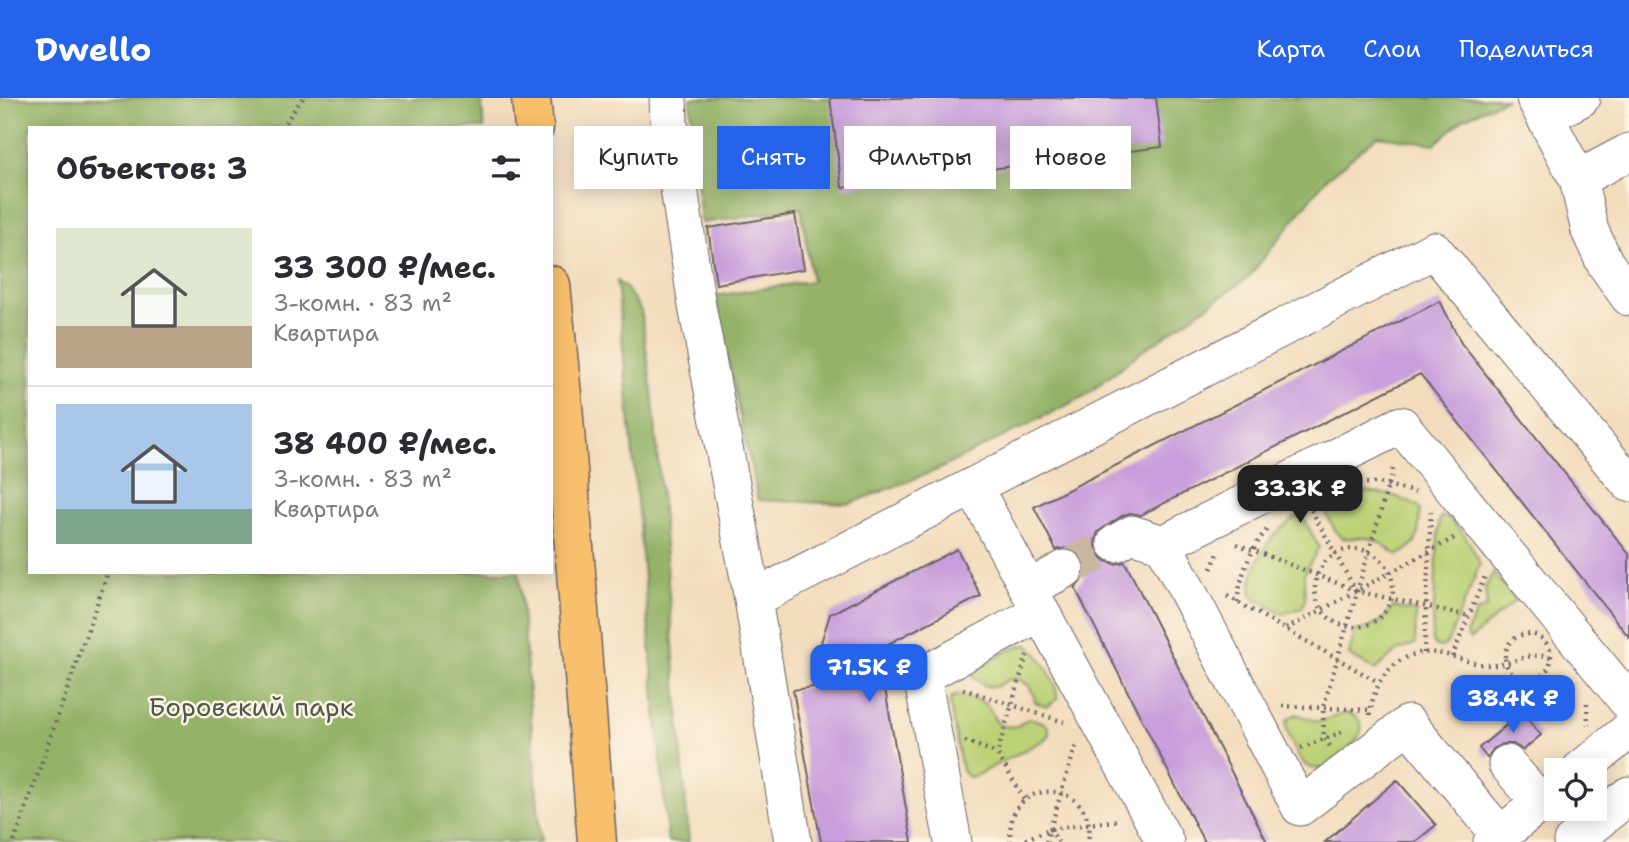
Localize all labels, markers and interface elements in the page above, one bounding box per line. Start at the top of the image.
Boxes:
text: Dwello [35,27,151,72]
text: Карта [1257,33,1325,65]
text: Слои [1363,33,1421,65]
text: Поделиться [1459,33,1594,65]
chip: Купить [574,126,703,189]
chip: Снять [717,126,830,189]
chip: Фильтры [844,126,996,189]
chip: Новое [1010,126,1131,189]
text: Объектов: 3 [56,148,248,189]
icon: filters [487,149,525,187]
text: 33 300 ₽/мес. [273,247,496,288]
icon: home [112,256,196,340]
text: 3-комн. · 83 m² [273,288,452,318]
text: Квартира [273,318,379,348]
text: 38 400 ₽/мес. [273,423,497,464]
icon: home [112,432,196,516]
text: 3-комн. · 83 m² [273,464,452,494]
pin: 33.3K ₽ [1235,466,1365,525]
text: 33.3K ₽ [1253,473,1347,503]
text: Квартира [273,494,379,524]
pin: 71.5K ₽ [804,644,934,704]
text: 71.5K ₽ [826,652,912,682]
pin: 38.4K ₽ [1448,676,1578,735]
text: 38.4K ₽ [1467,683,1559,713]
park label: Боровский парк [148,689,354,724]
map controls [1544,758,1607,821]
button: locate [1544,758,1607,821]

